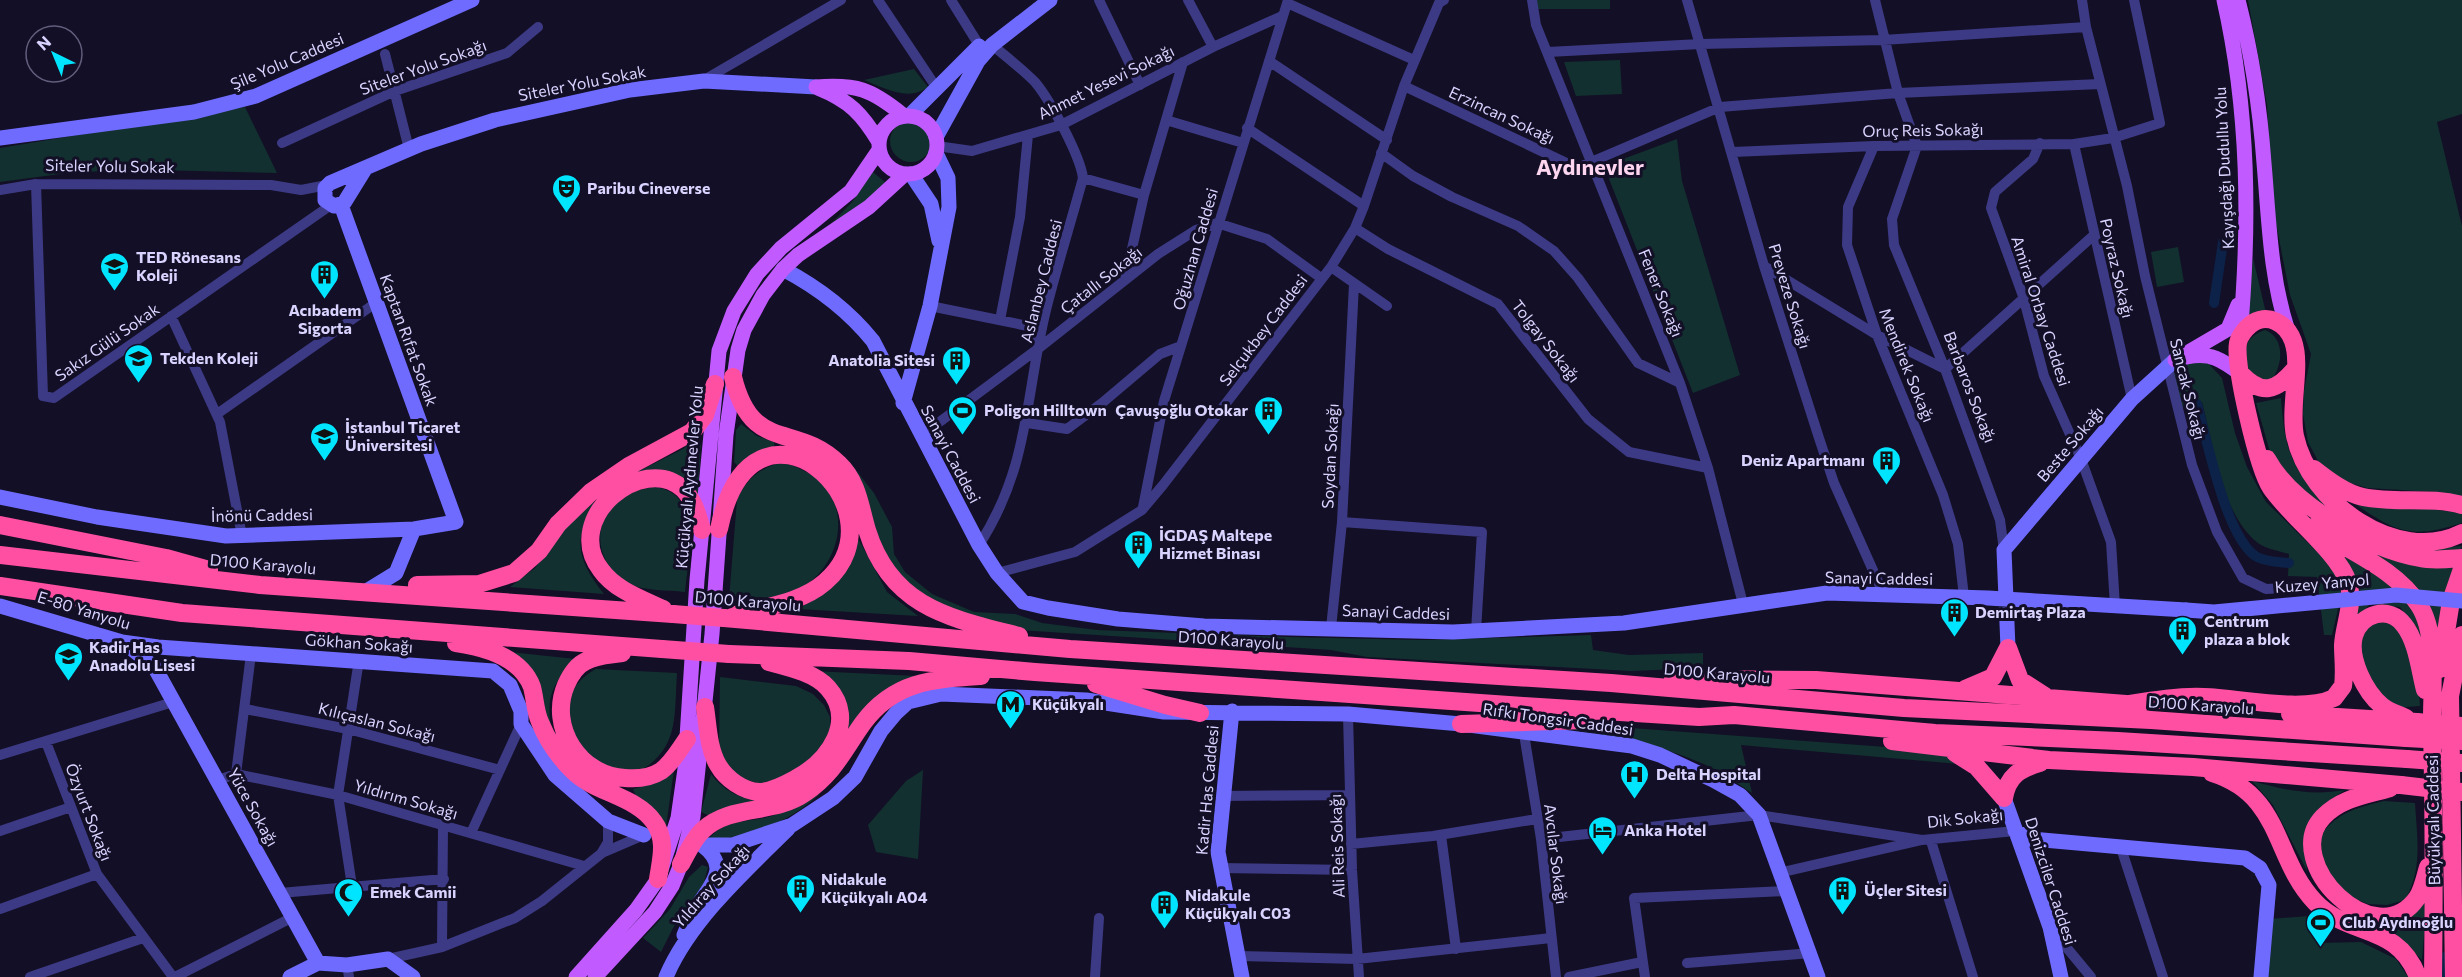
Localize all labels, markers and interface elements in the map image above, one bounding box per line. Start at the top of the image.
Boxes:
north arrow [24,24,84,84]
street label: Şile Yolu Caddesi [227,28,346,93]
text: N [33,32,54,54]
street label: Siteler Yolu Sokağı [357,35,489,98]
street label: Ahmet Yesevi Sokağı [1035,40,1177,123]
street label: Siteler Yolu Sokak [516,61,648,104]
street label: Erzincan Sokağı [1446,82,1558,147]
street label: Kayışdağı Dudullu Yolu [2210,86,2237,250]
street label: Oruç Reis Sokağı [1862,119,1984,140]
district label: Aydınevler [1536,153,1644,180]
street label: Siteler Yolu Sokak [45,155,175,176]
theatre icon: Paribu Cineverse [550,172,582,214]
place label: Paribu Cineverse [587,178,710,197]
street label: Oğuzhan Caddesi [1168,186,1221,312]
street label: Poyraz Sokağı [2097,216,2138,320]
street label: Aslanbey Caddesi [1016,217,1065,345]
street label: Amiral Orbay Caddesi [2008,233,2075,388]
street label: Preveze Sokağı [1765,241,1815,351]
street label: Çatallı Sokağı [1056,242,1145,317]
street label: Fener Sokağı [1635,246,1688,340]
place label: TED Rönesans Koleji [136,247,241,284]
school or university icon: TED Rönesans Koleji [99,250,131,292]
building icon: Acıbadem Sigorta [309,258,341,300]
street label: Selçukbey Caddesi [1215,270,1311,389]
street label: Kaptan Rıfat Sokak [377,271,442,409]
street label: Tolgay Sokağı [1508,296,1585,386]
street label: Sakız Gülü Sokak [51,298,163,385]
place label: Acıbadem Sigorta [289,300,362,337]
street label: Mendirek Sokağı [1876,305,1939,425]
street label: Barbaros Sokağı [1941,329,2000,445]
street label: Sancak Sokağı [2167,336,2210,441]
school or university icon: Tekden Koleji [123,342,155,384]
building icon: Anatolia Sitesi [940,344,972,386]
place label: Tekden Koleji [160,348,258,367]
place label: Anatolia Sitesi [828,350,935,369]
street label: Küçükyalı Aydınevler Yolu [671,385,706,569]
sports icon: Poligon Hilltown [947,394,979,436]
building icon: Çavuşoğlu Otokar [1253,394,1285,436]
place label: Poligon Hilltown [984,400,1107,419]
place label: Çavuşoğlu Otokar [1115,400,1248,419]
street label: Sanayi Caddesi [918,402,985,506]
street label: Beste Sokağı [2033,402,2107,485]
street label: Soydan Sokağı [1317,403,1342,509]
place label: İstanbul Ticaret Üniversitesi [345,417,461,454]
school or university icon: İstanbul Ticaret Üniversitesi [308,420,340,462]
building icon: Deniz Apartmanı [1870,444,1902,486]
place label: Deniz Apartmanı [1741,450,1865,469]
street label: İnönü Caddesi [211,504,313,525]
place label: İGDAŞ Maltepe Hizmet Binası [1159,525,1272,562]
building icon: İGDAŞ Maltepe Hizmet Binası [1122,528,1154,570]
street label: D100 Karayolu [209,549,317,578]
street label: Sanayi Caddesi [1825,567,1933,588]
street label: Kuzey Yanyol [2274,569,2370,596]
street label: E-80 Yanyolu [35,586,133,633]
street label: D100 Karayolu [694,586,802,615]
building icon: Demirtaş Plaza [1938,596,1970,638]
street label: Sanayi Caddesi [1342,600,1450,623]
place label: Demirtaş Plaza [1975,602,2086,621]
place label: Centrum plaza a blok [2204,611,2291,648]
building icon: Centrum plaza a blok [2167,614,2199,656]
street label: D100 Karayolu [1177,626,1285,653]
street label: Gökhan Sokağı [304,629,414,656]
place label: Kadir Has Anadolu Lisesi [89,637,195,674]
school or university icon: Kadir Has Anadolu Lisesi [52,640,84,682]
street label: D100 Karayolu [1663,658,1771,687]
metro station icon: Küçükyalı [995,688,1027,730]
street label: D100 Karayolu [2147,691,2255,718]
place label: Küçükyalı [1032,694,1104,713]
street label: Kılıçaslan Sokağı [317,698,438,745]
street label: Rıfkı Tongsir Caddesi [1482,699,1635,738]
street label: Kadir Has Caddesi [1191,724,1222,856]
street label: Büyükyalı Caddesi [2422,755,2443,885]
hospital icon: Delta Hospital [1619,758,1651,800]
street label: Özyurt Sokağı [62,760,117,863]
street label: Yüce Sokağı [224,764,283,849]
place label: Delta Hospital [1656,764,1761,783]
street label: Yıldırım Sokağı [352,775,460,822]
street label: Ali Reis Sokağı [1325,794,1348,898]
street label: Avcılar Sokağı [1541,803,1572,905]
street label: Dik Sokağı [1926,804,2004,831]
hotel icon: Anka Hotel [1587,814,1619,856]
street label: Denizciler Caddesi [2022,815,2081,947]
place label: Anka Hotel [1624,820,1706,839]
street label: Yıldıray Sokağı [668,840,753,931]
place label: Nidakule Küçükyalı A04 [821,869,928,906]
building icon: Nidakule Küçükyalı A04 [784,872,816,914]
building icon: Üçler Sitesi [1827,874,1859,916]
mosque icon: Emek Camii [333,876,365,918]
place label: Üçler Sitesi [1864,880,1947,899]
place label: Emek Camii [370,882,456,901]
place label: Nidakule Küçükyalı C03 [1185,885,1291,922]
building icon: Nidakule Küçükyalı C03 [1148,888,1180,930]
sports icon: Club Aydınoğlu [2305,906,2337,948]
place label: Club Aydınoğlu [2342,912,2453,931]

